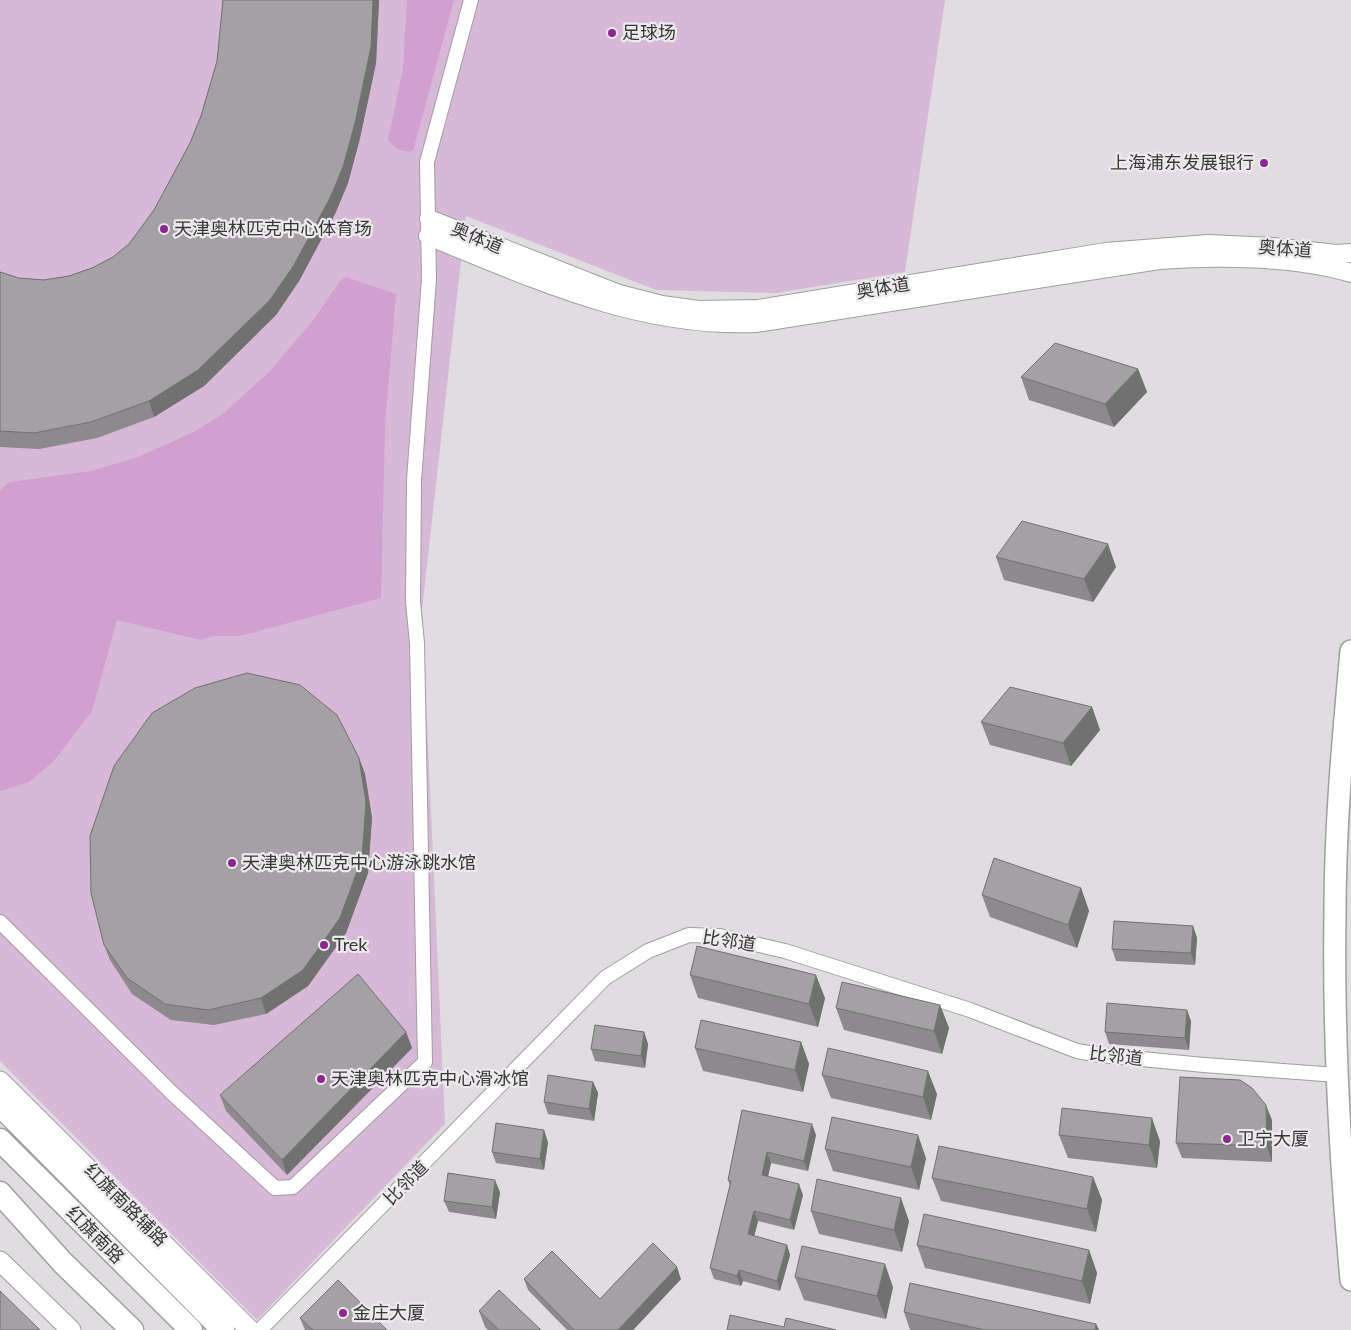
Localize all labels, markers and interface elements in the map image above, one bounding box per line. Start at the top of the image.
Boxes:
place label: 足球场 [622,21,676,43]
marker: 足球场 [606,27,618,39]
place label: 上海浦东发展银行 [1110,151,1254,173]
marker: 上海浦东发展银行 [1258,157,1270,169]
place label: 天津奥林匹克中心体育场 [174,217,372,239]
street label: 奥体道 [448,217,507,257]
marker: 天津奥林匹克中心体育场 [158,223,170,235]
street label: 奥体道 [1257,235,1313,261]
street label: 奥体道 [854,272,911,302]
place label: 天津奥林匹克中心游泳跳水馆 [242,851,476,873]
marker: 天津奥林匹克中心游泳跳水馆 [226,857,238,869]
street label: 比邻道 [701,925,758,955]
place label: Trek [334,933,368,955]
marker: Trek [318,939,330,951]
street label: 比邻道 [1088,1041,1144,1069]
place label: 天津奥林匹克中心滑冰馆 [331,1067,529,1089]
marker: 天津奥林匹克中心滑冰馆 [315,1073,327,1085]
place label: 卫宁大厦 [1237,1127,1309,1149]
marker: 卫宁大厦 [1221,1133,1233,1145]
street label: 比邻道 [378,1155,432,1209]
street label: 红旗南路辅路 [80,1159,172,1251]
street label: 红旗南路 [62,1202,128,1268]
place label: 金庄大厦 [353,1301,425,1323]
marker: 金庄大厦 [337,1307,349,1319]

